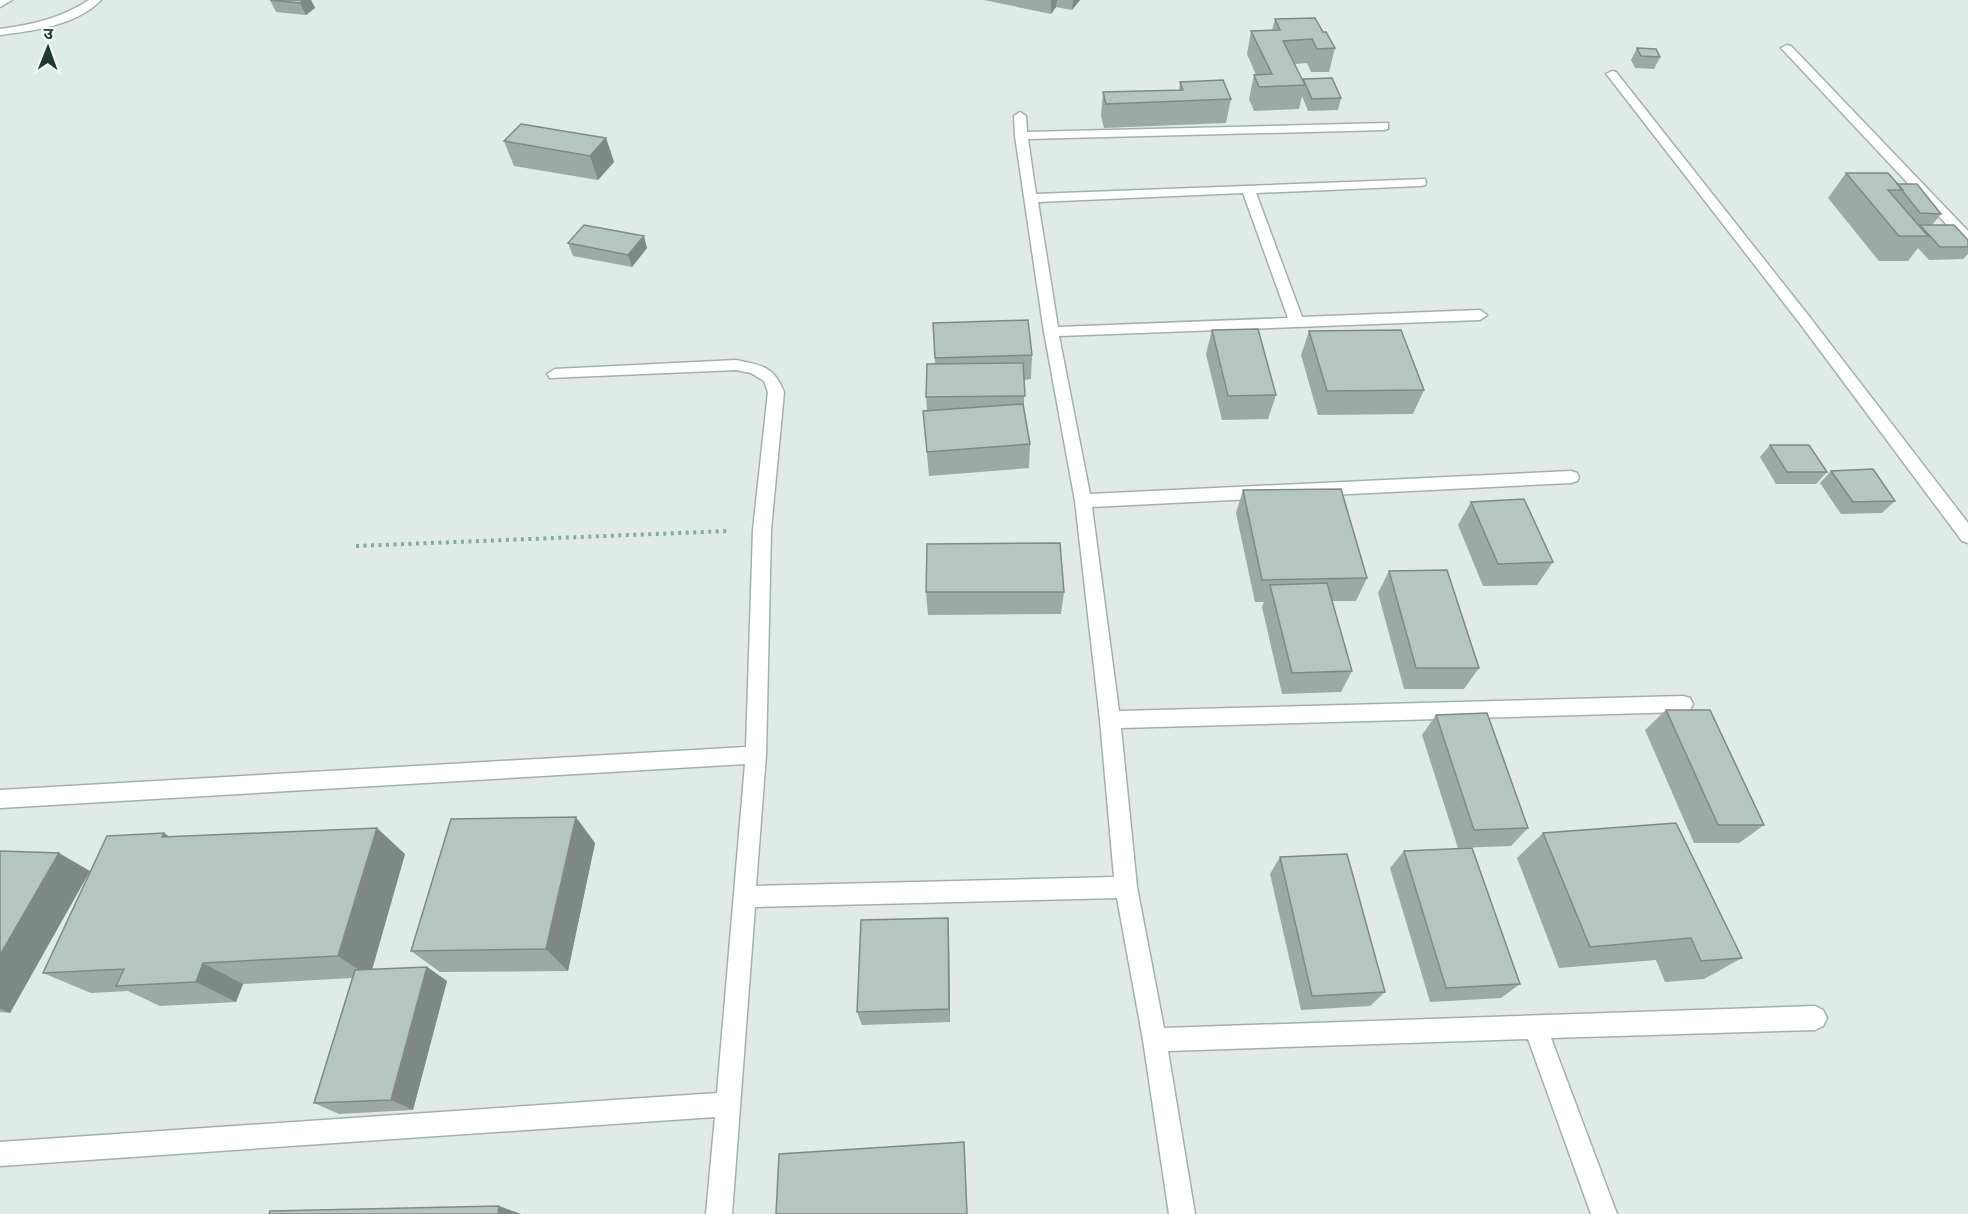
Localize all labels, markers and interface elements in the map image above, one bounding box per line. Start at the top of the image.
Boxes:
north arrow [18,18,78,78]
text: उ [43,23,54,45]

